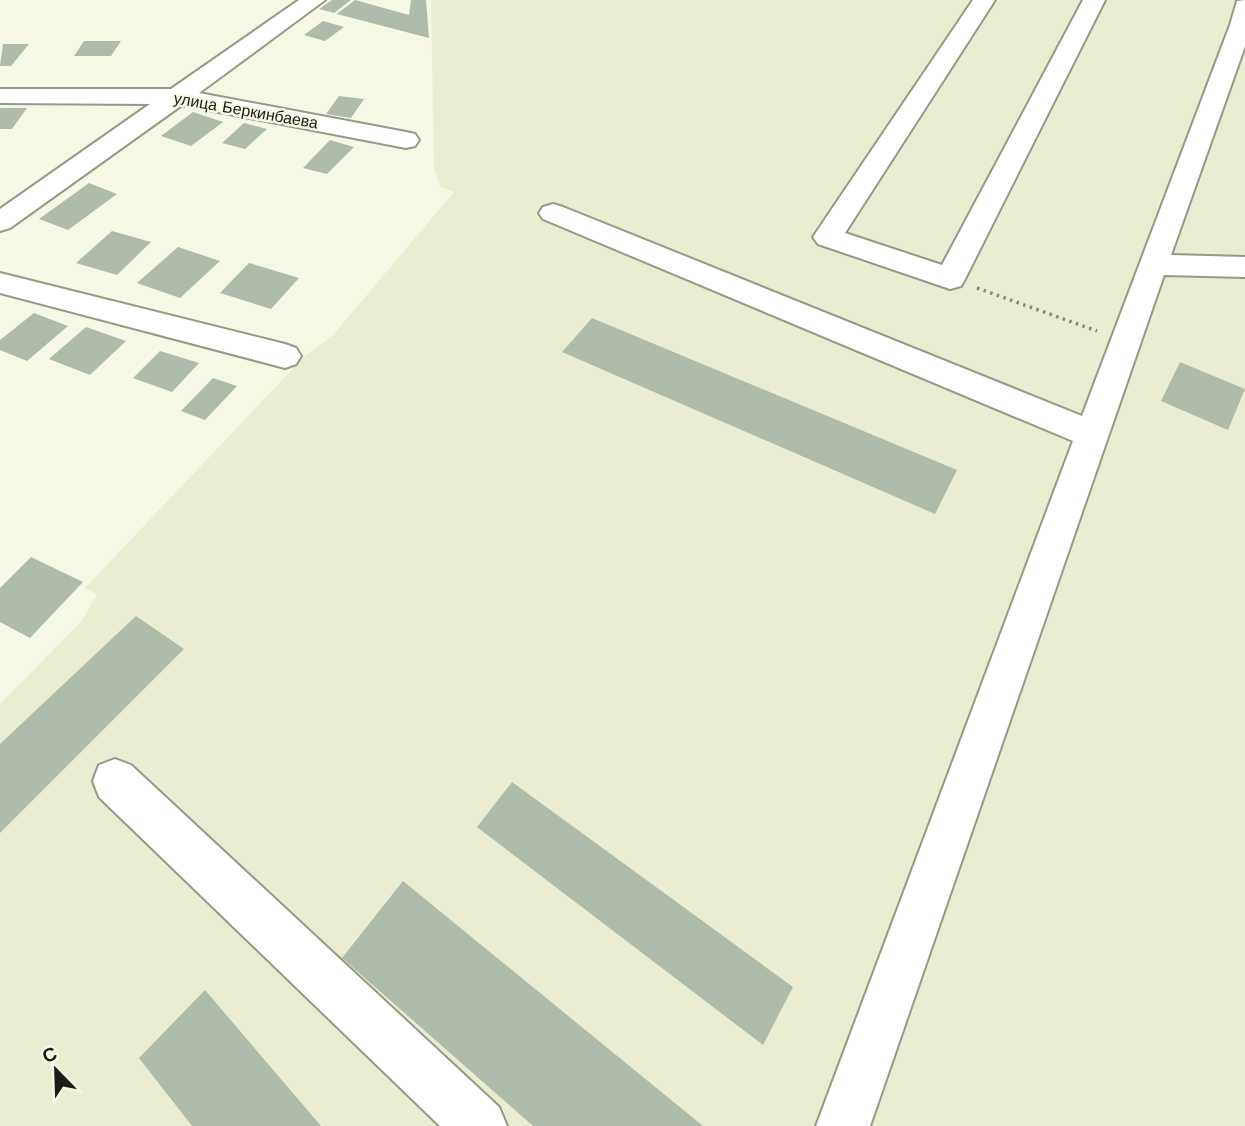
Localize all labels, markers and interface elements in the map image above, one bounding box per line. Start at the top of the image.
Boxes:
street label: улица Беркинбаева [172,88,320,133]
north arrow [21,1035,91,1105]
text: С [39,1041,61,1068]

